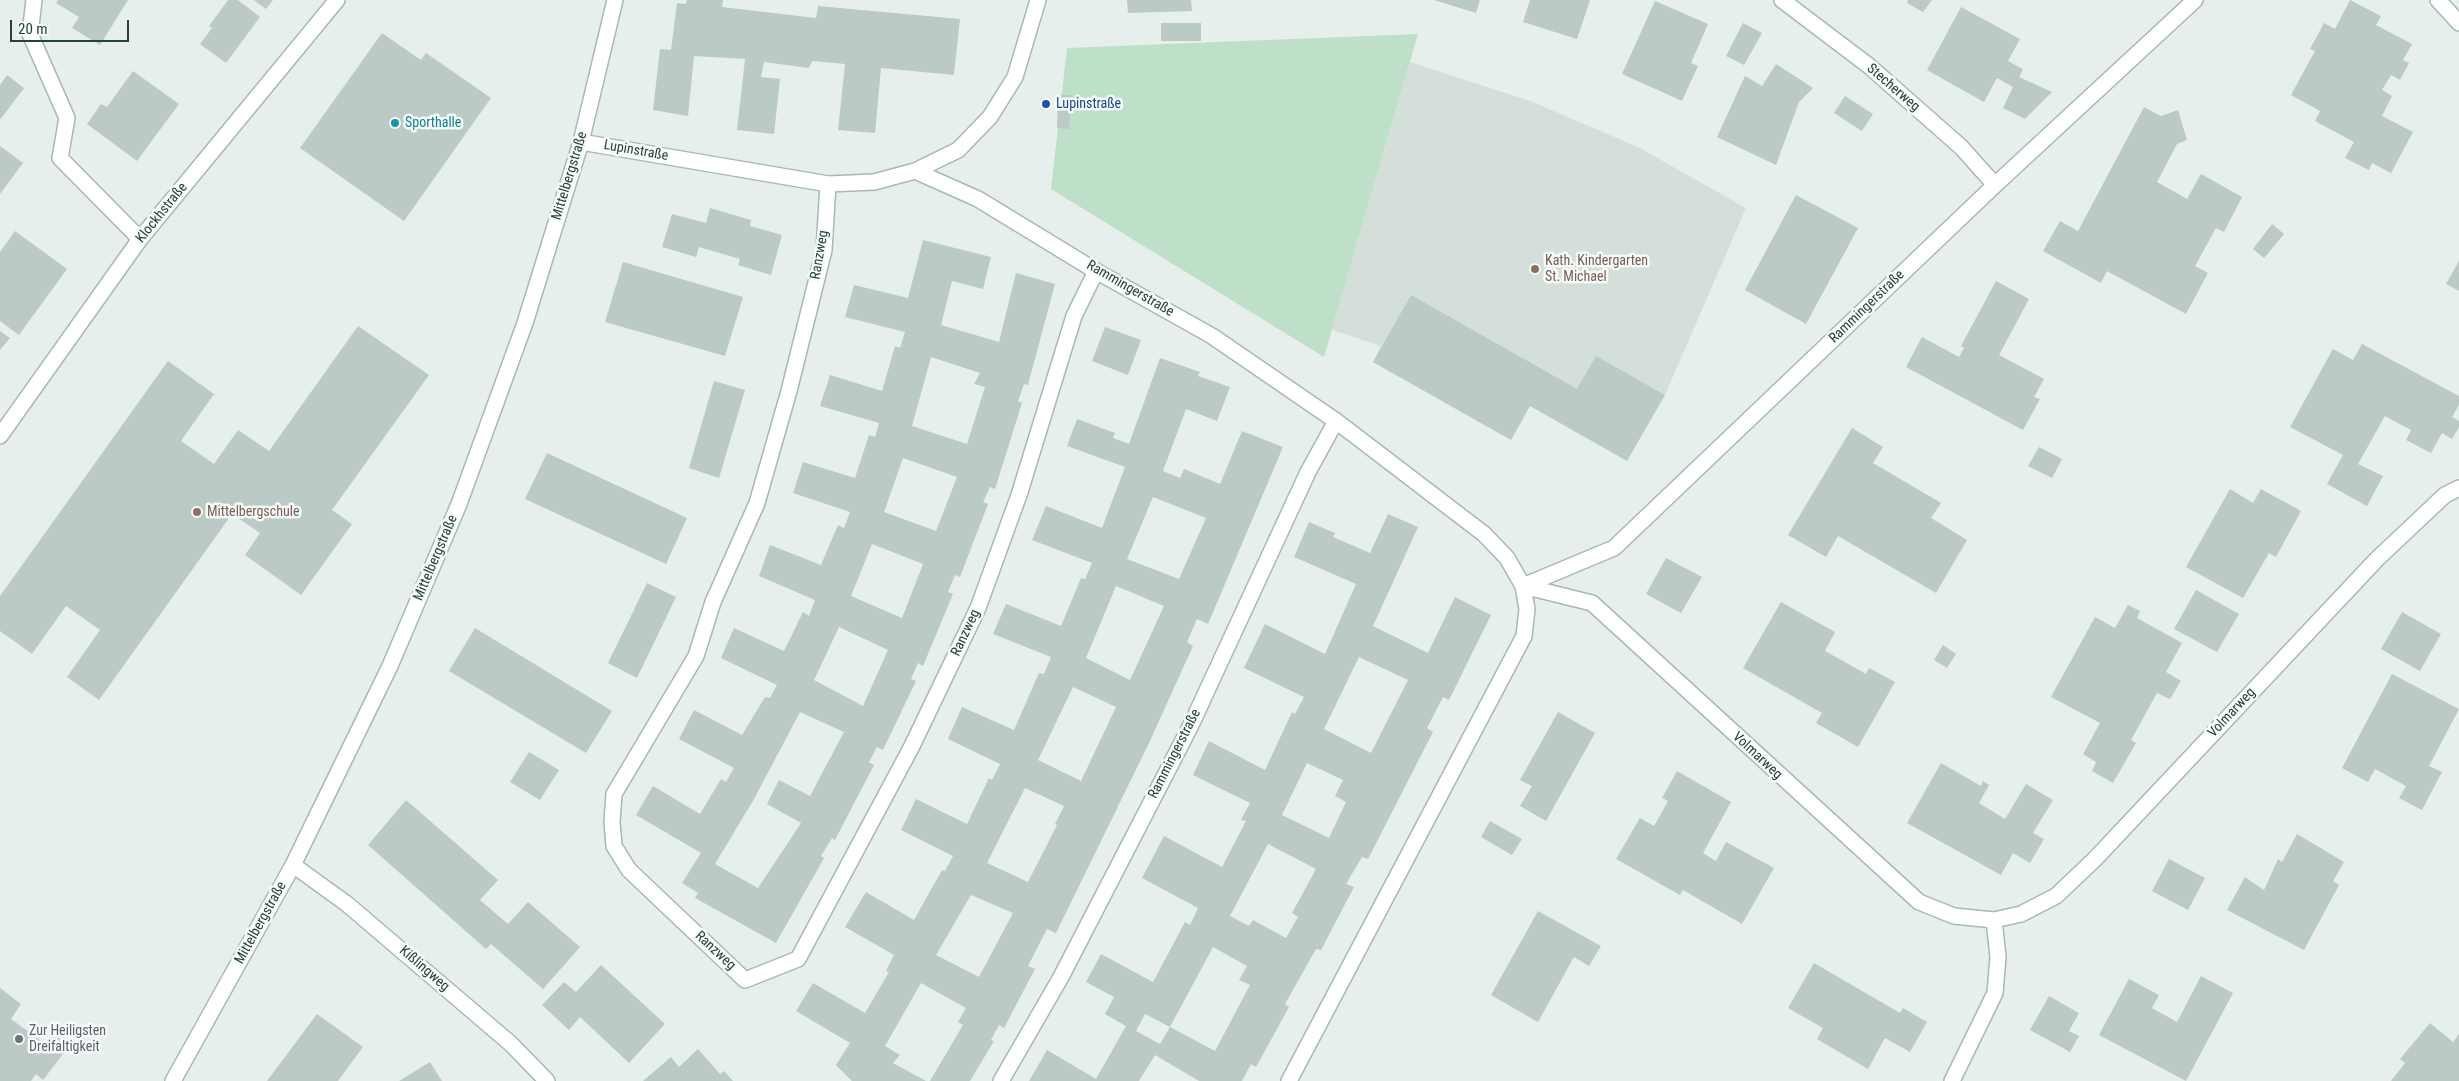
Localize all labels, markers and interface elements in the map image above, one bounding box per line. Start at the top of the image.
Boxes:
scale bar [12,10,131,42]
text: 20 m [18,20,48,38]
street label: Stecherweg [1863,60,1923,116]
place label: Lupinstraße [1056,96,1121,112]
marker: Lupinstraße [1040,98,1052,110]
place label: Sporthalle [405,115,461,131]
marker: Sporthalle [389,117,401,129]
street label: Mittelbergstraße [549,130,591,222]
street label: Lupinstraße [602,137,670,165]
street label: Klockhstraße [133,180,191,246]
street label: Ranzweg [807,229,833,281]
place label: Kath. Kindergarten St. Michael [1545,253,1648,286]
street label: Rammingerstraße [1083,257,1177,321]
marker: Kath. Kindergarten St. Michael [1529,263,1541,275]
street label: Rammingerstraße [1826,267,1908,347]
place label: Mittelbergschule [207,504,300,520]
marker: Mittelbergschule [191,506,203,518]
street label: Mittelbergstraße [410,513,462,603]
street label: Ranzweg [948,607,984,659]
street label: Volmarweg [2205,685,2259,741]
street label: Rammingerstraße [1145,707,1205,801]
street label: Volmarweg [1729,729,1785,783]
street label: Mittelbergstraße [231,879,291,967]
street label: Ranzweg [691,928,739,974]
street label: Kißlingweg [396,943,452,995]
place label: Zur Heiligsten Dreifaltigkeit [29,1023,106,1056]
marker: Zur Heiligsten Dreifaltigkeit [13,1033,25,1045]

